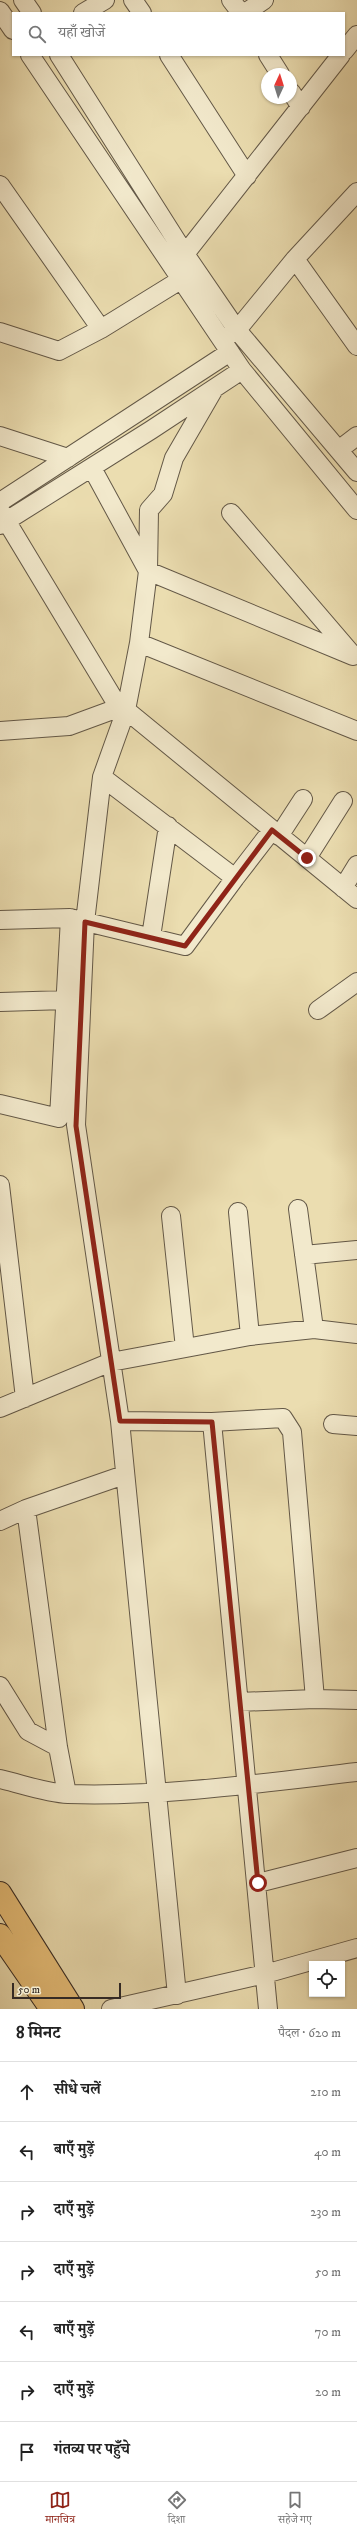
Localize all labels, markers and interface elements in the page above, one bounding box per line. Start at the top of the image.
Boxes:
search box [12,12,345,56]
icon: search [26,23,48,45]
text: यहाँ खोजें [58,23,105,42]
north arrow [261,68,297,104]
route end [298,849,316,867]
route start [249,1874,267,1892]
map controls [309,1961,345,1997]
button: locate [309,1961,345,1997]
scale bar [12,1981,121,2000]
text: 50 m [18,1983,40,1997]
text: 8 मिनट [16,2022,60,2044]
text: पैदल · 620 m [278,2025,341,2041]
text: सीधे चलें [54,2080,101,2099]
icon: ahead [16,2081,38,2103]
text: 210 m [310,2084,341,2100]
text: बाएँ मुड़ें [54,2140,94,2159]
icon: left [16,2141,38,2163]
text: 40 m [314,2144,341,2160]
text: दाएँ मुड़ें [54,2200,94,2219]
icon: right [16,2201,38,2223]
text: 230 m [310,2204,341,2220]
text: दाएँ मुड़ें [54,2260,94,2279]
icon: right [16,2261,38,2283]
text: 50 m [315,2264,341,2280]
text: बाएँ मुड़ें [54,2320,94,2339]
icon: left [16,2321,38,2343]
text: 70 m [315,2324,341,2340]
text: दाएँ मुड़ें [54,2380,94,2399]
icon: right [16,2381,38,2403]
text: 20 m [315,2384,341,2400]
text: गंतव्य पर पहुँचे [54,2440,130,2459]
icon: arrive [16,2441,38,2463]
tab: मानचित्र [45,2489,75,2530]
tab: दिशा [166,2489,188,2530]
tab: सहेजे गए [278,2489,312,2530]

